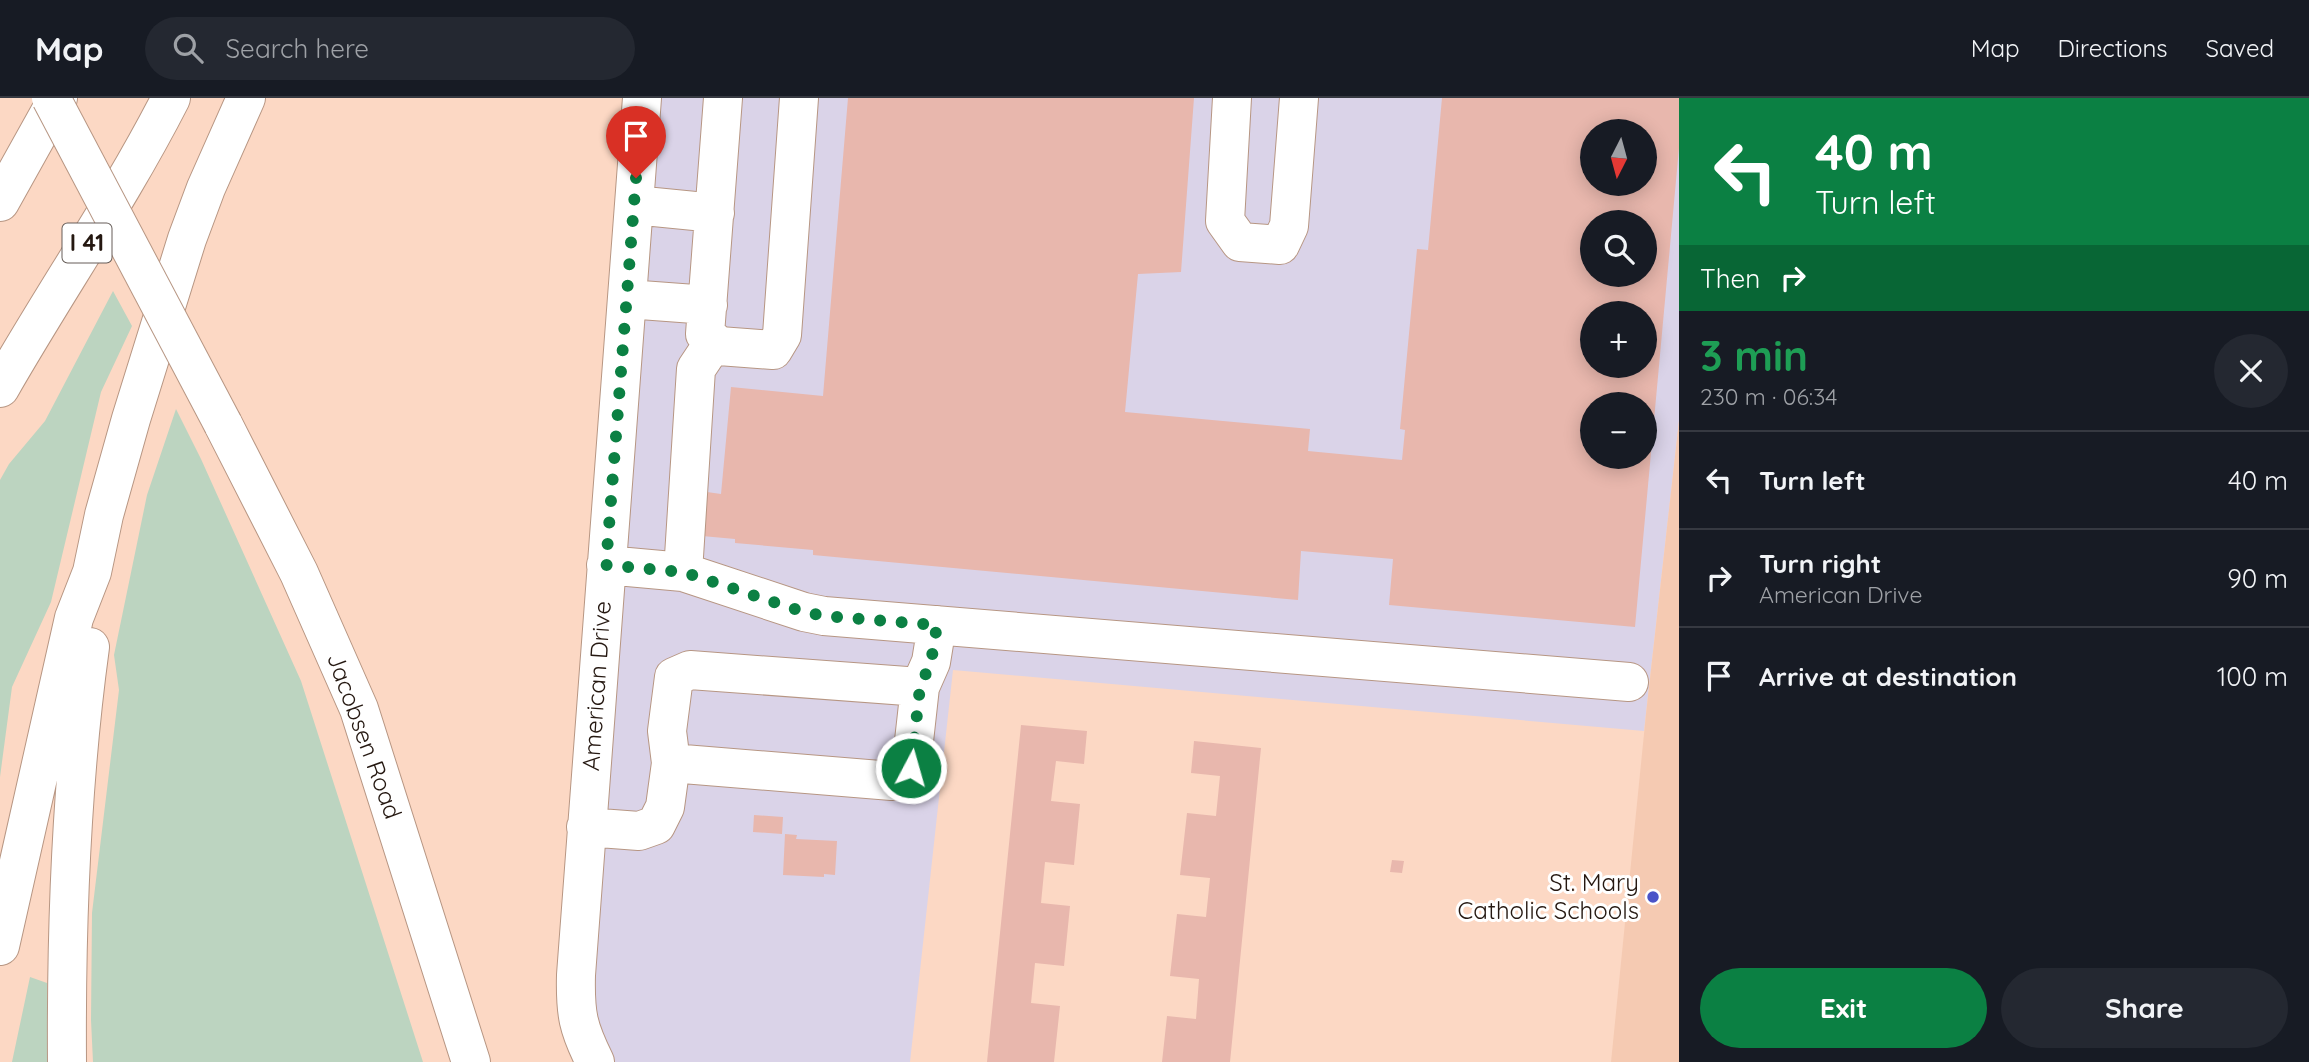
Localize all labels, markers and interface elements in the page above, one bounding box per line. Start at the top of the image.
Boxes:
search box [145,17,635,80]
text: Map [35,28,103,69]
icon: search [169,29,207,67]
text: Search here [225,32,369,65]
text: Map [1971,33,2020,63]
text: Directions [2058,33,2168,63]
text: Saved [2206,33,2274,63]
pin [606,106,666,178]
icon: arrive [617,117,655,155]
north arrow [1580,119,1657,196]
map controls [1580,119,1657,469]
text: 40 m [1815,121,1933,182]
icon: left [1700,126,1791,217]
text: Turn left [1815,182,1936,222]
button: search [1580,210,1657,287]
road number: I 41 [62,224,112,262]
icon: right [1774,259,1812,297]
text: Then [1700,262,1760,295]
button: + [1580,301,1657,378]
text: 3 min [1700,329,1808,382]
button: close [2214,334,2288,408]
text: 230 m · 06:34 [1700,382,1837,411]
button: − [1580,392,1657,469]
icon: left [1700,461,1738,499]
text: Turn left [1759,464,1866,497]
text: 40 m [2228,464,2288,497]
text: Turn right [1759,547,1881,580]
icon: right [1700,559,1738,597]
text: 90 m [2227,562,2288,595]
text: American Drive [1759,580,1922,609]
street label: American Drive [575,600,617,772]
street label: Jacobsen Road [321,649,409,823]
icon: arrive [1700,657,1738,695]
text: Arrive at destination [1759,660,2017,693]
text: 100 m [2217,660,2288,693]
position arrow [874,731,948,805]
place label: St. Mary Catholic Schools [1458,867,1639,925]
marker: St. Mary Catholic Schools [1645,889,1661,905]
button: Exit [1700,968,1987,1048]
button: Share [2001,968,2288,1048]

